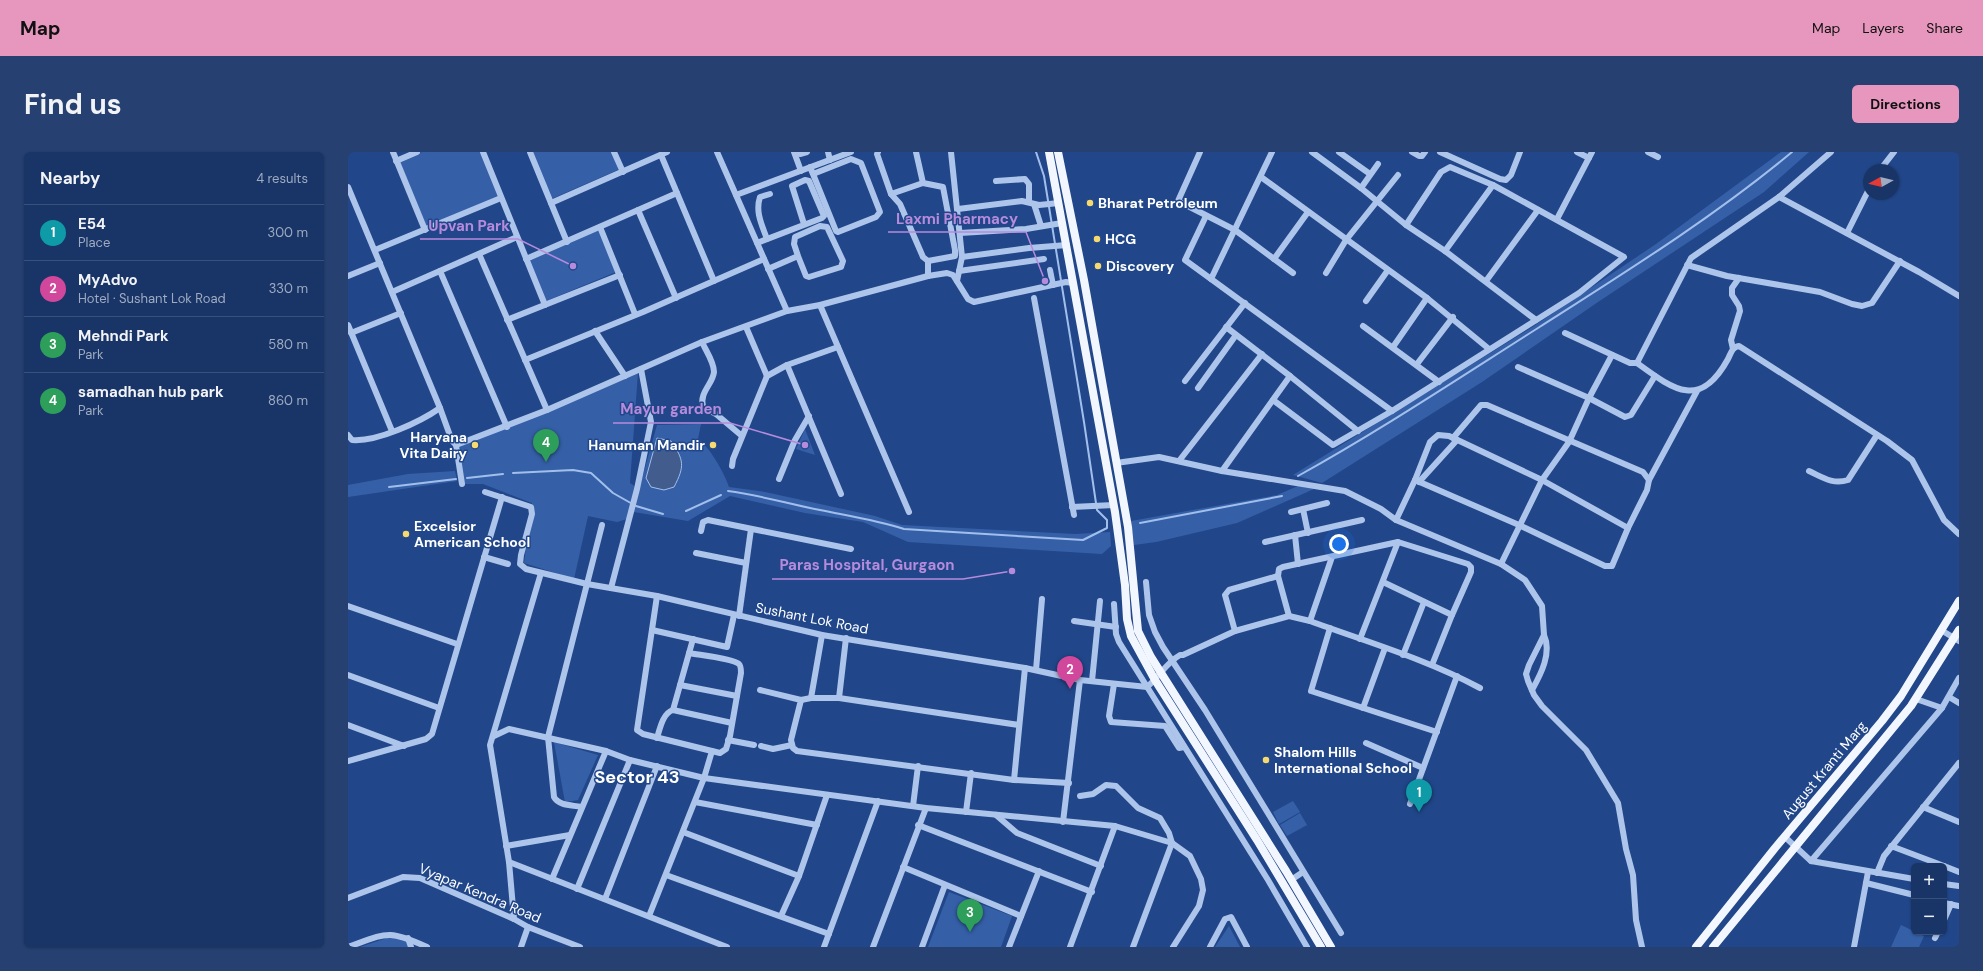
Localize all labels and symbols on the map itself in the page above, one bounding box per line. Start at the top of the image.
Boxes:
north arrow [1863,164,1899,200]
place label: Bharat Petroleum [1098,194,1218,212]
marker: Bharat Petroleum [1085,198,1095,208]
callout: Laxmi Pharmacy [888,205,1026,232]
text: Laxmi Pharmacy [896,209,1018,229]
callout: Upvan Park [420,212,518,239]
text: Upvan Park [428,216,510,236]
place label: HCG [1105,230,1136,248]
marker: HCG [1092,234,1102,244]
place label: Discovery [1106,257,1175,275]
marker: Discovery [1093,261,1103,271]
callout: Mayur garden [613,396,730,423]
text: Mayur garden [620,399,722,419]
place label: Haryana Vita Dairy [400,428,468,462]
pin: 4 [533,429,559,462]
place label: Hanuman Mandir [588,436,705,454]
marker: Haryana Vita Dairy [470,440,480,450]
marker: Hanuman Mandir [708,440,718,450]
place label: Excelsior American School [414,517,530,551]
marker: Excelsior American School [401,529,411,539]
your location [1329,534,1349,554]
callout: Paras Hospital, Gurgaon [772,552,963,579]
text: Paras Hospital, Gurgaon [779,555,955,575]
street label: Sushant Lok Road [754,598,870,638]
pin: 2 [1057,656,1083,689]
street label: August Kranti Marg [1778,717,1870,823]
place label: Shalom Hills International School [1274,743,1412,777]
marker: Shalom Hills International School [1261,755,1271,765]
district label: Sector 43 [594,765,680,789]
pin: 1 [1406,779,1432,812]
street label: Vyapar Kendra Road [416,859,544,927]
pin: 3 [957,899,983,932]

